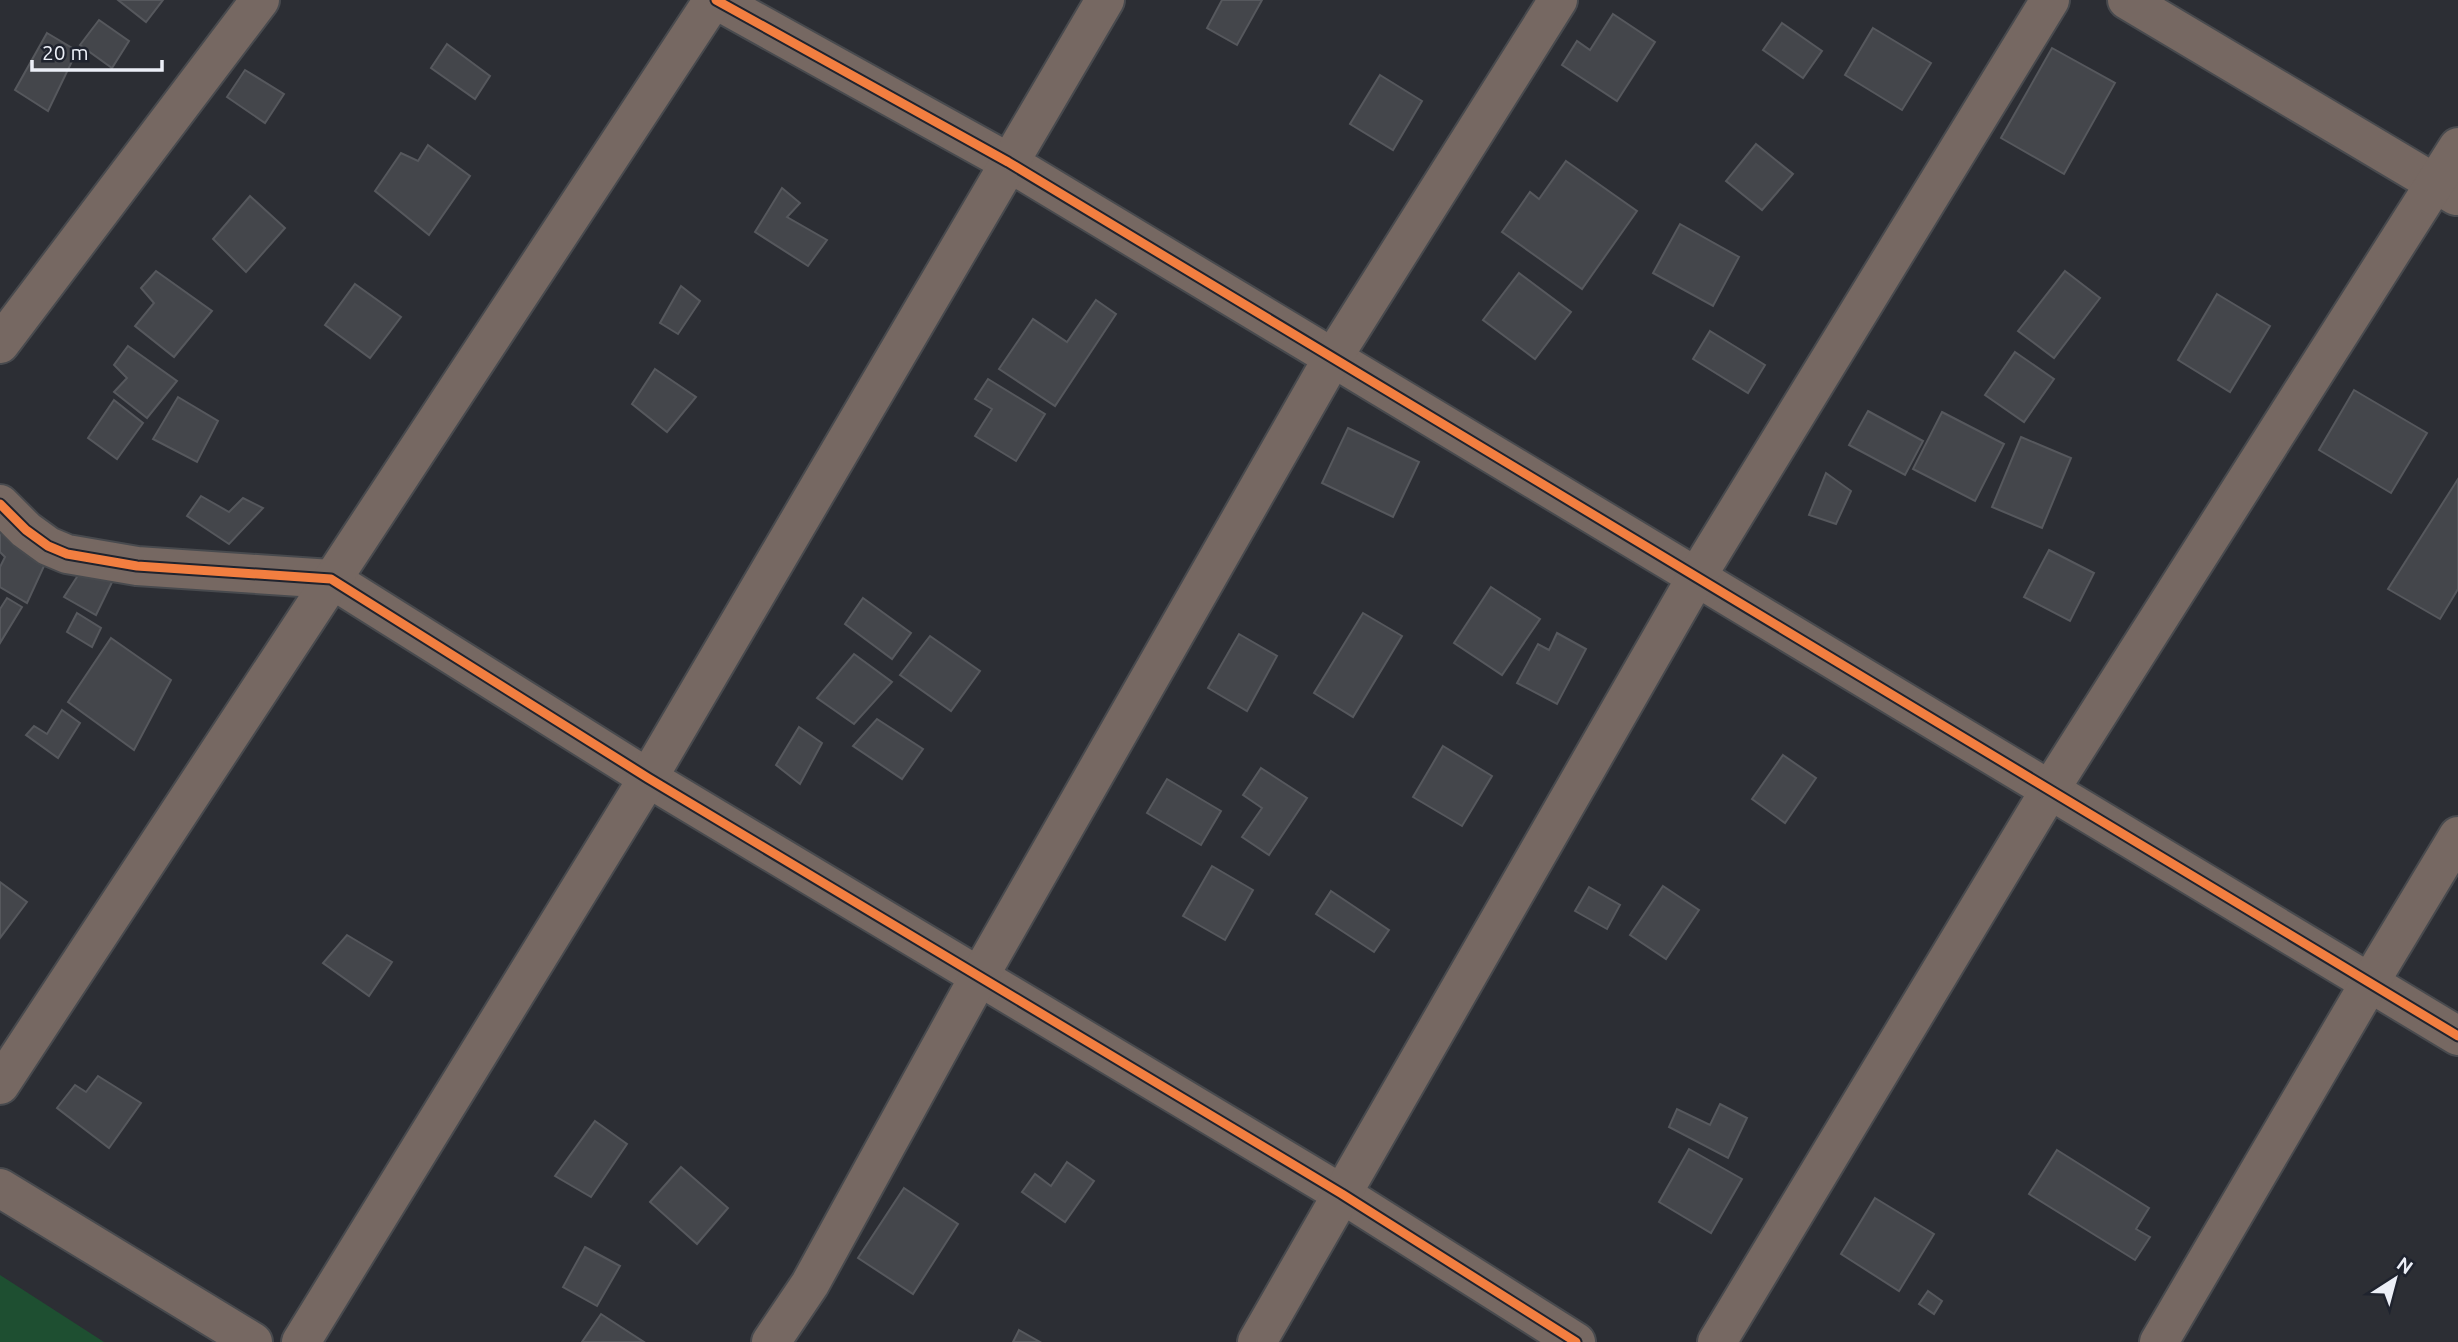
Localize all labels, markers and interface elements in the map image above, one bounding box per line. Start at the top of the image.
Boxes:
scale bar [32,28,161,72]
text: 20 m [42,40,89,64]
north arrow [2360,1244,2430,1314]
text: N [2393,1252,2417,1278]

